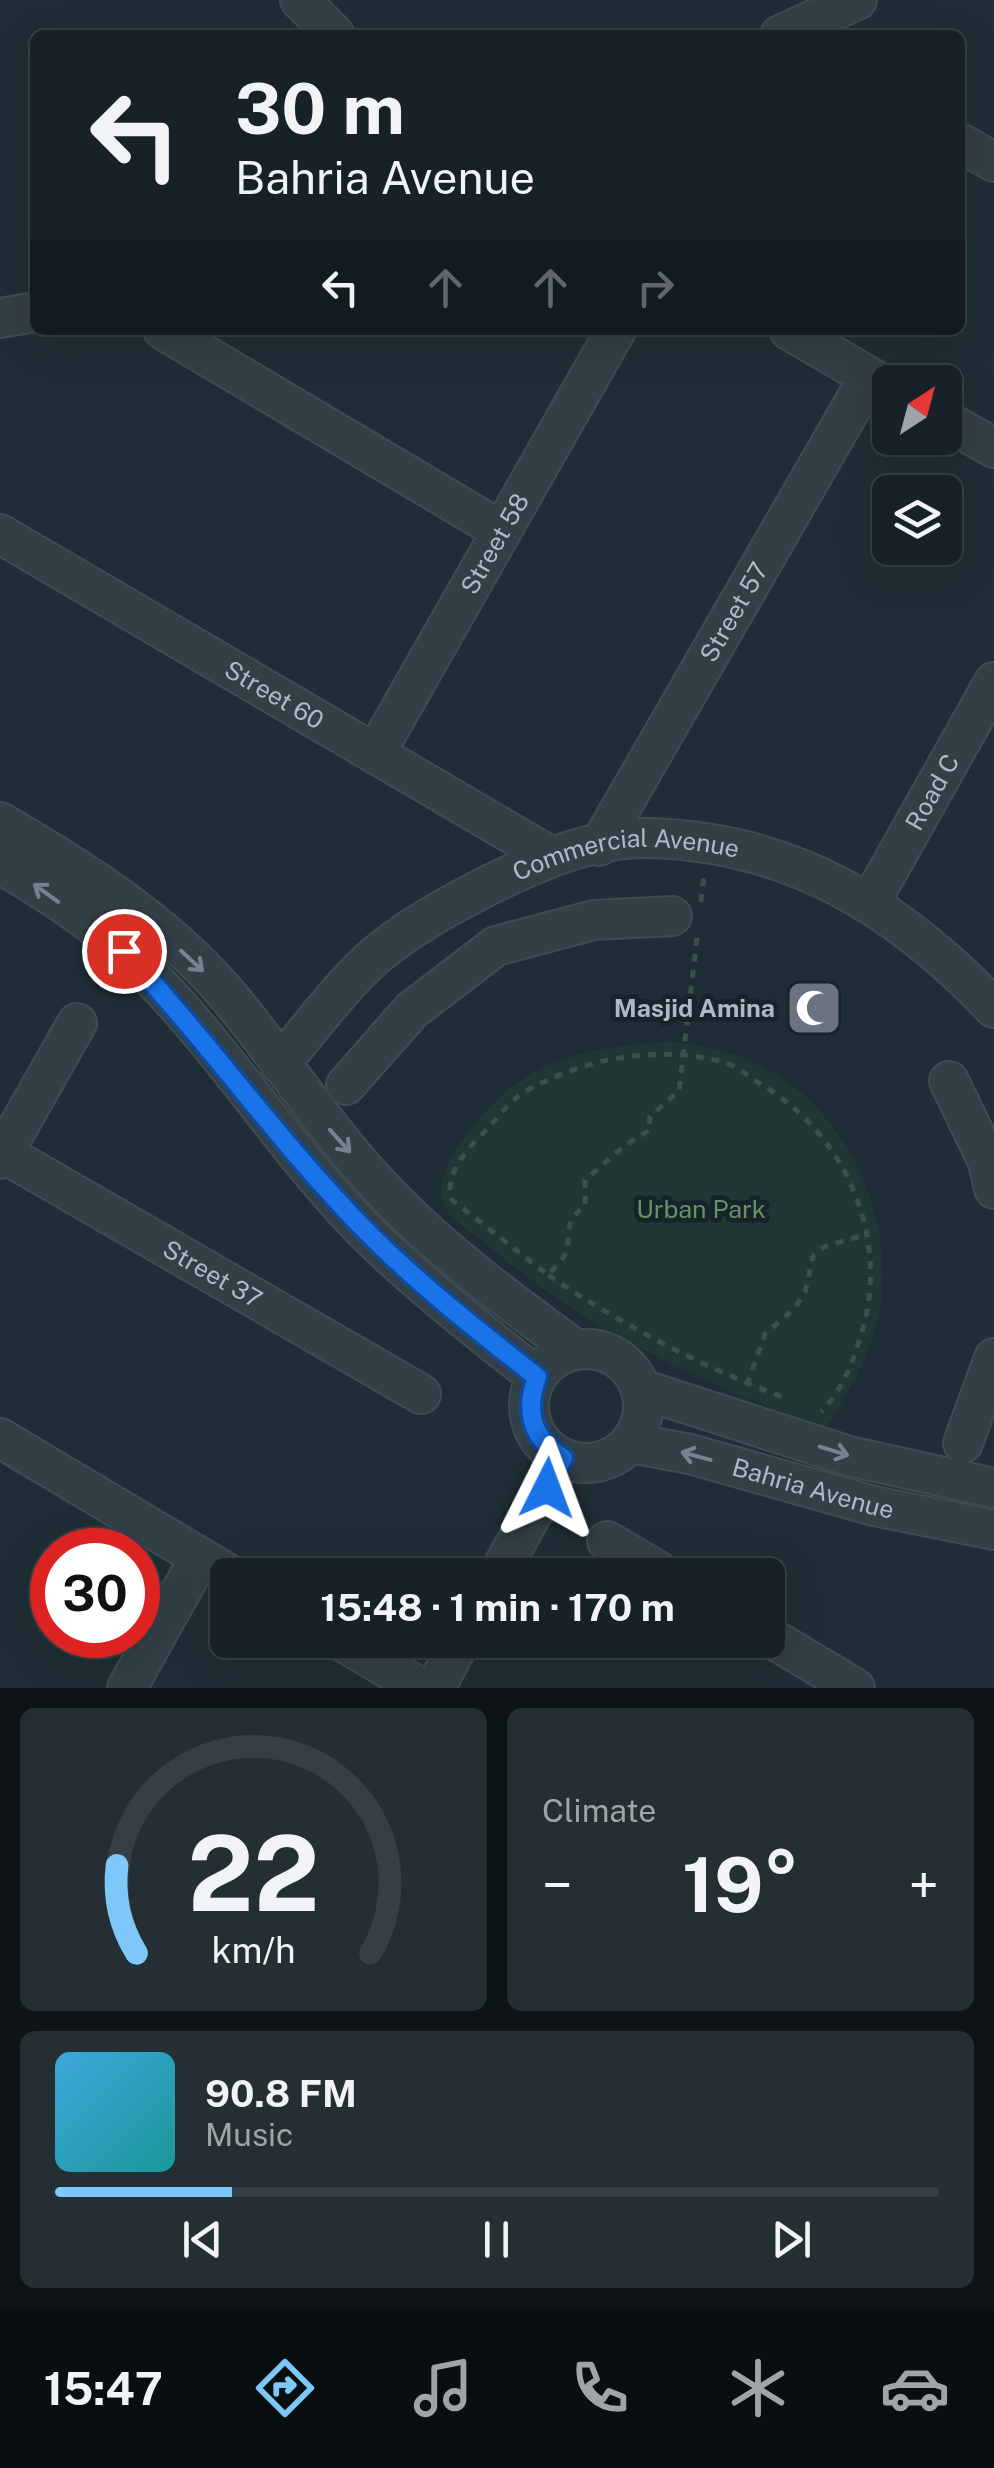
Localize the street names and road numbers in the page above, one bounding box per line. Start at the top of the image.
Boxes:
street label: Street 58 [454,488,535,599]
street label: Street 57 [693,557,774,667]
street label: Street 60 [219,654,329,735]
street label: Road C [899,749,965,835]
street label: Commercial Avenue [508,823,742,887]
street label: Street 37 [158,1234,268,1314]
street label: Bahria Avenue [729,1452,897,1525]

